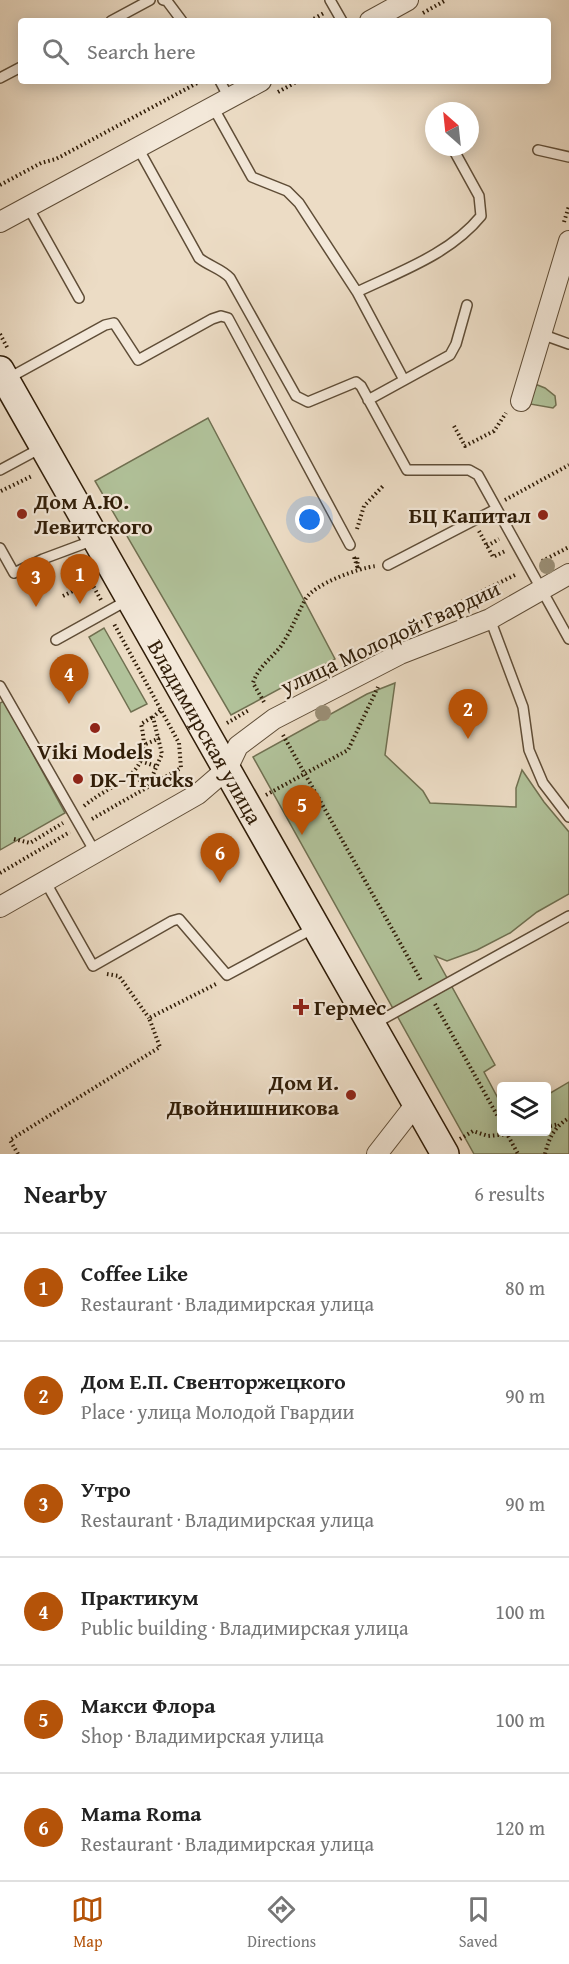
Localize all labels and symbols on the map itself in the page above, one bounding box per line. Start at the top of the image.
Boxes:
north arrow [425,102,479,156]
place label: Дом А.Ю. Левитского [33,485,153,542]
place label: БЦ Капитал [409,499,531,531]
your location [295,505,324,534]
marker: Дом А.Ю. Левитского [15,507,29,521]
marker: БЦ Капитал [536,508,550,522]
pin: 1 [60,554,100,604]
pin: 3 [16,558,56,607]
street label: улица Молодой Гвардии [274,572,505,702]
street label: Владимирская улица [140,633,271,831]
pin: 4 [50,654,88,704]
pin: 2 [448,690,488,739]
marker: Viki Models [88,721,102,735]
place label: Viki Models [37,735,153,767]
place label: DK-Trucks [90,763,194,795]
marker: DK-Trucks [71,772,85,786]
pin: 5 [282,786,322,835]
pin: 6 [200,834,240,883]
place label: Гермес [314,991,386,1023]
marker: Гермес [292,998,310,1016]
place label: Дом И. Двойнишникова [166,1066,340,1123]
marker: Дом И. Двойнишникова [344,1088,358,1102]

